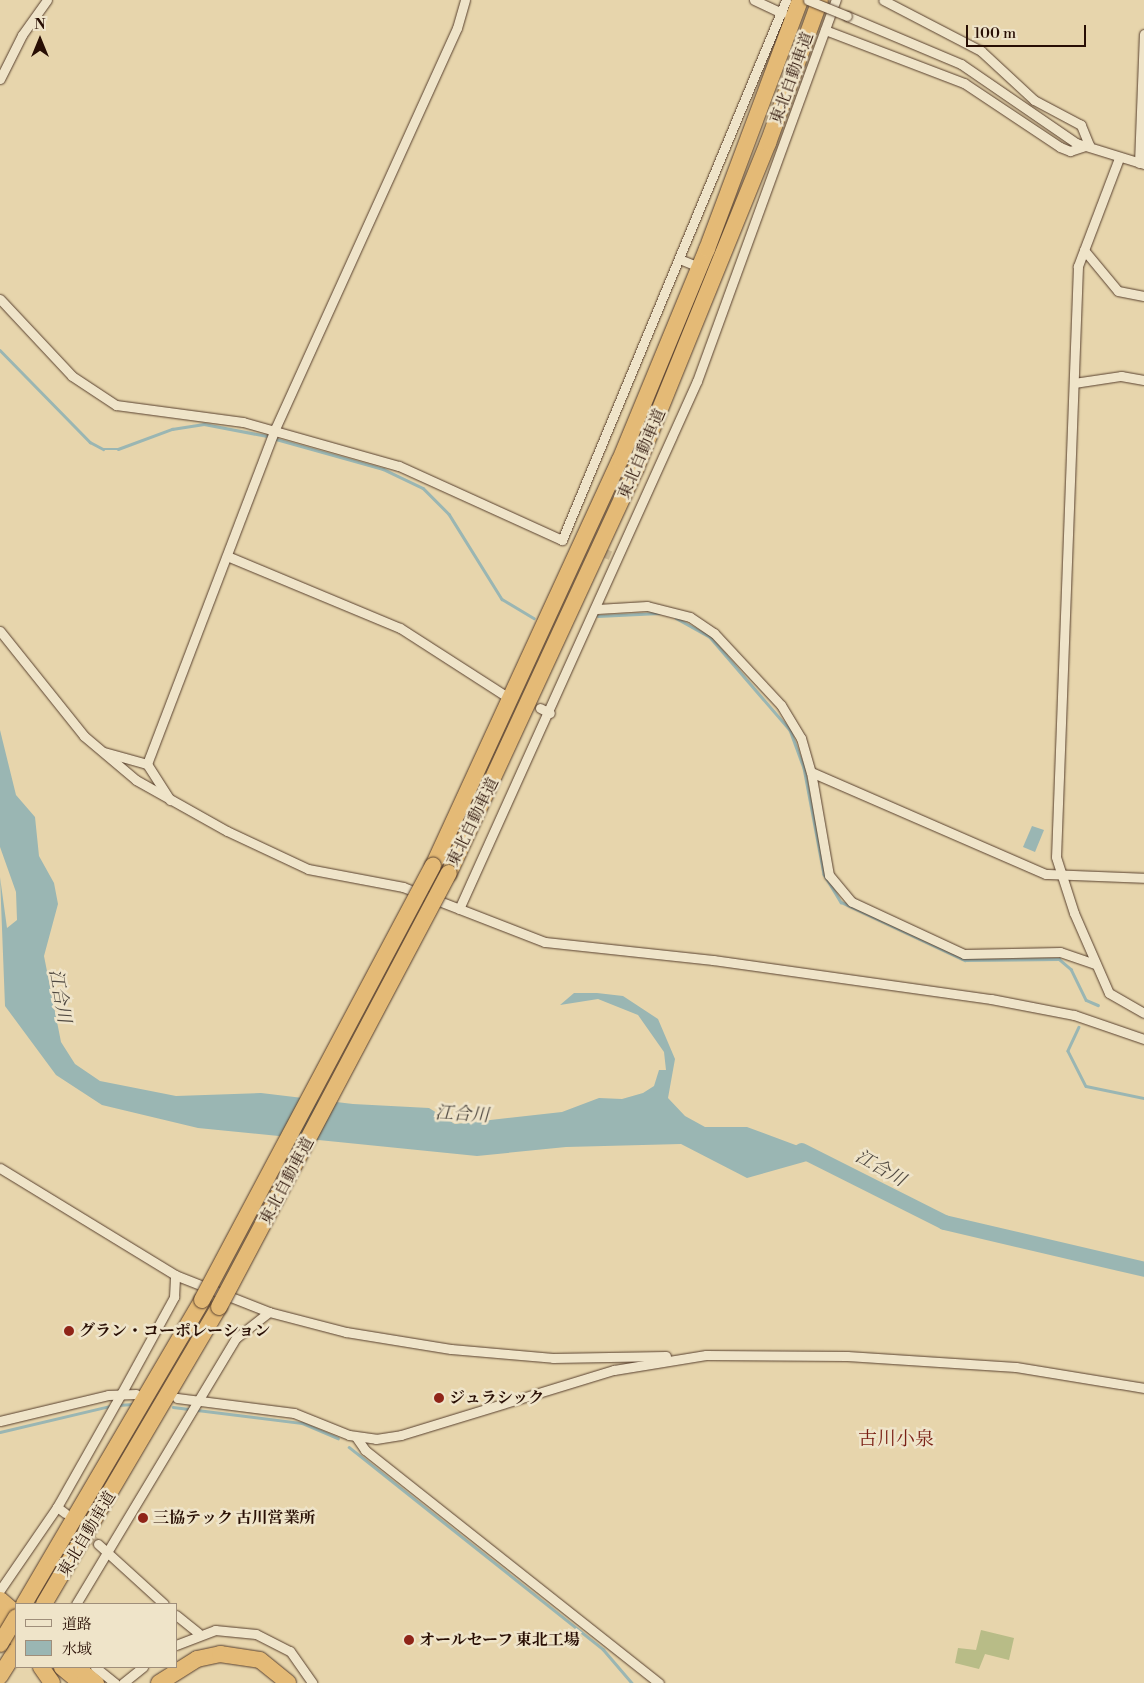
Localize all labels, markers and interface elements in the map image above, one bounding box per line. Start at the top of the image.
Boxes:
north arrow [15,15,65,65]
scale bar [969,15,1089,47]
text: N [34,16,46,34]
text: 100 m [974,24,1016,43]
street label: 東北自動車道 [767,30,817,126]
street label: 東北自動車道 [614,406,670,502]
street label: 東北自動車道 [443,775,503,869]
water label: 江合川 [44,968,74,1024]
water label: 江合川 [434,1103,490,1127]
street label: 東北自動車道 [256,1134,318,1228]
water label: 江合川 [851,1146,909,1192]
place label: グラン・コーポレーション [79,1321,271,1341]
marker: グラン・コーポレーション [63,1325,75,1337]
place label: ジュラシック [449,1388,545,1408]
marker: ジュラシック [433,1392,445,1404]
district label: 古川小泉 [858,1429,934,1451]
street label: 東北自動車道 [54,1488,120,1580]
place label: 三協テック 古川営業所 [153,1508,316,1528]
marker: 三協テック 古川営業所 [137,1512,149,1524]
legend [15,1603,178,1668]
text: 道路 [62,1615,92,1634]
place label: オールセーフ 東北工場 [419,1630,581,1650]
marker: オールセーフ 東北工場 [403,1634,415,1646]
text: 水域 [62,1640,92,1659]

